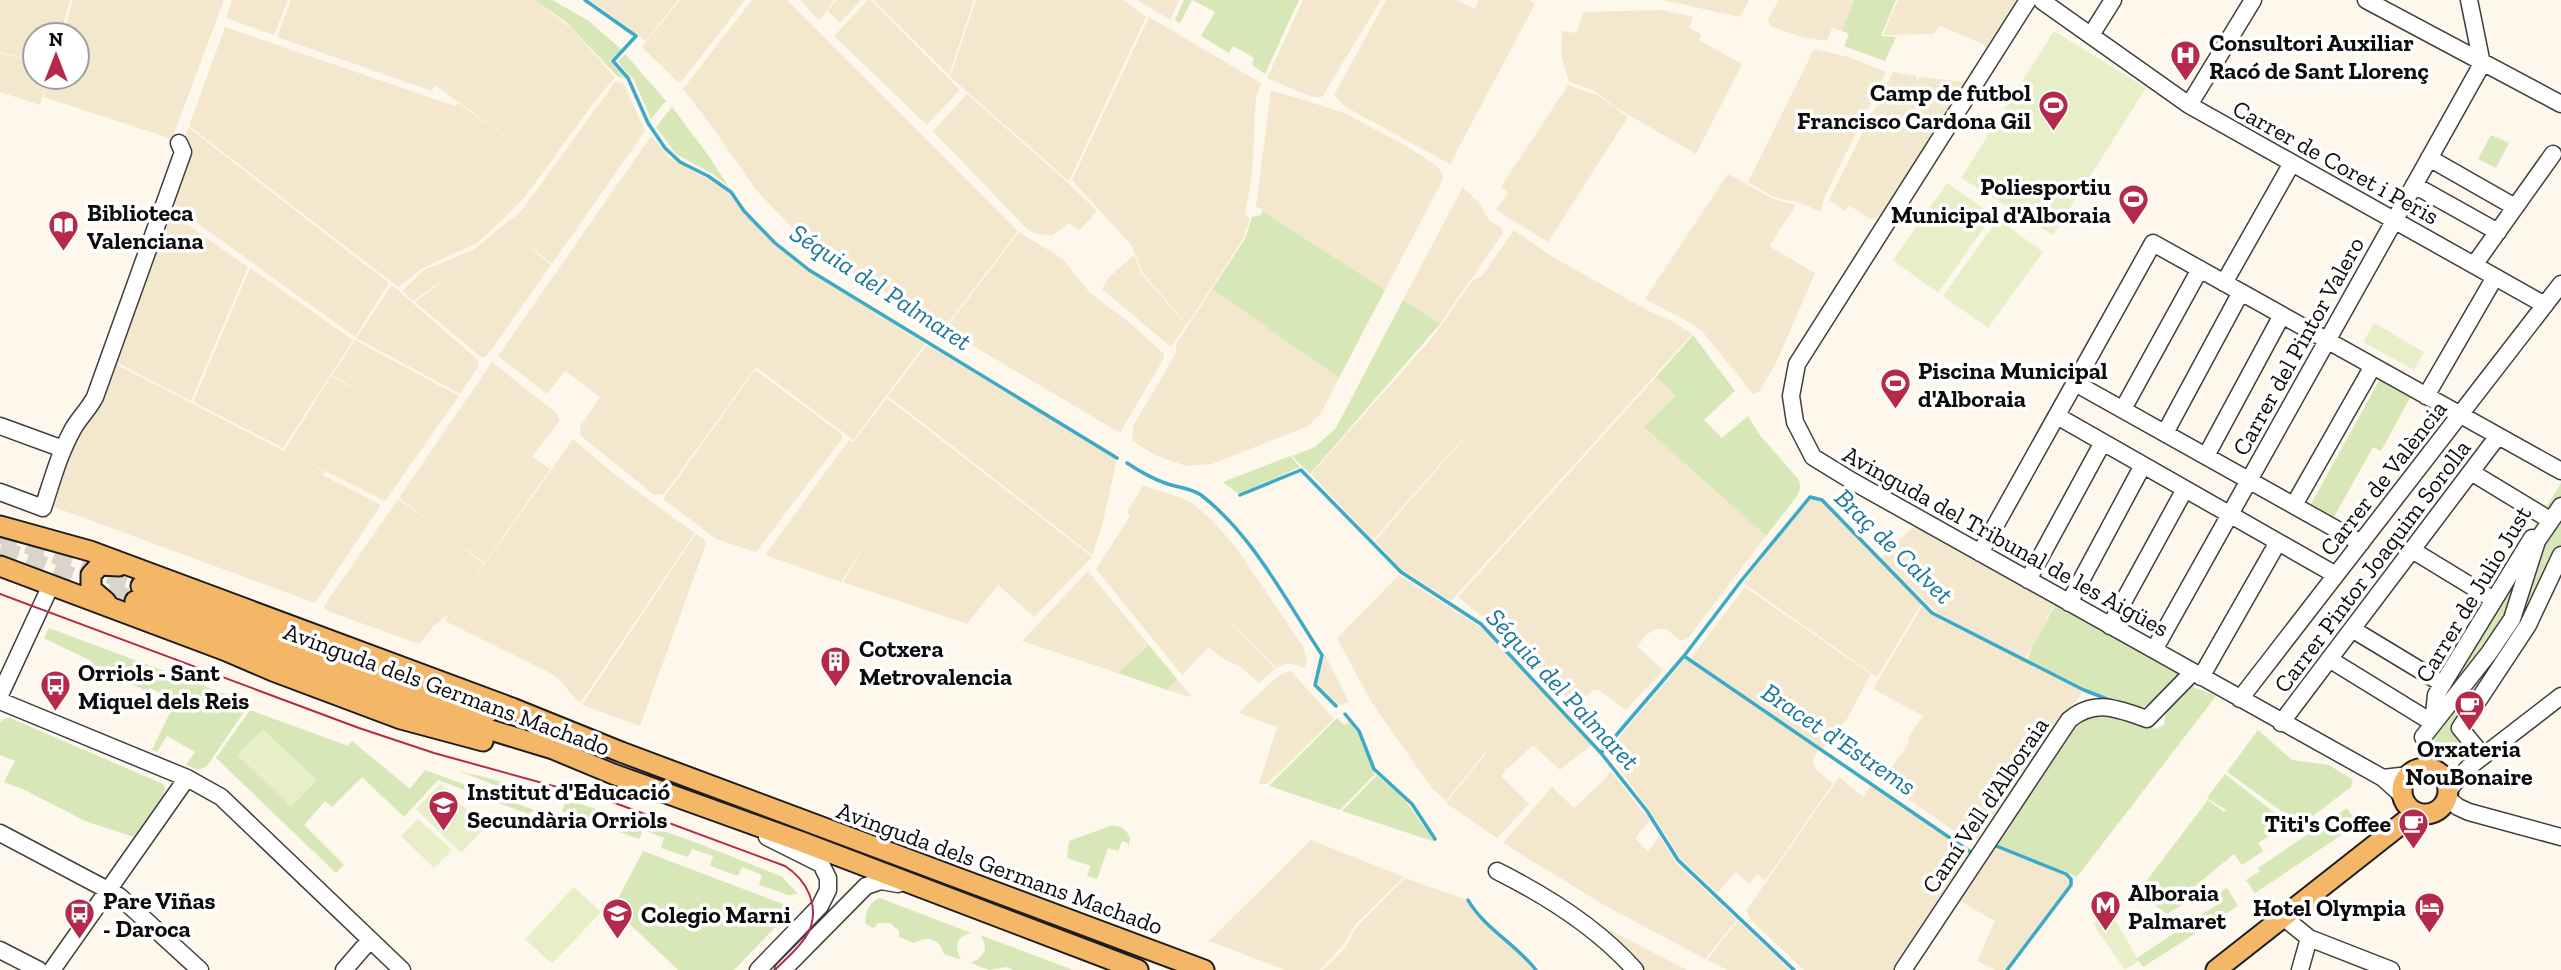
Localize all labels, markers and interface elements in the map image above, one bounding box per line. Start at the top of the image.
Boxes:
north arrow [21,21,91,91]
text: N [49,28,63,51]
place label: Consultori Auxiliar Racó de Sant Llorenç [2209,28,2429,85]
hospital icon: Consultori Auxiliar Racó de Sant Llorenç [2169,39,2203,83]
place label: Camp de futbol Francisco Cardona Gil [1797,78,2031,135]
sports icon: Camp de futbol Francisco Cardona Gil [2037,89,2071,133]
street label: Carrer de Coret i Peris [2228,93,2444,231]
place label: Poliesportiu Municipal d'Alboraia [1891,172,2111,229]
sports icon: Poliesportiu Municipal d'Alboraia [2117,183,2151,227]
place label: Biblioteca Valenciana [87,198,204,255]
library icon: Biblioteca Valenciana [47,209,81,253]
water label: Séquia del Palmaret [784,216,978,358]
street label: Carrer del Pintor Valero [2226,232,2370,460]
place label: Piscina Municipal d'Alboraia [1918,356,2108,413]
sports icon: Piscina Municipal d'Alboraia [1878,367,1912,411]
street label: Carrer de València [2313,394,2453,561]
street label: Carrer Pintor Joaquim Sorolla [2267,434,2477,698]
street label: Avinguda del Tribunal de les Aigües [1838,439,2174,643]
water label: Braç de Calvet [1828,481,1960,611]
street label: Carrer de Julio Just [2409,500,2537,688]
water label: Séquia del Palmaret [1480,601,1646,777]
street label: Avinguda dels Germans Machado [280,616,614,762]
place label: Cotxera Metrovalencia [859,634,1012,691]
building icon: Cotxera Metrovalencia [819,645,853,689]
place label: Orriols - Sant Miquel dels Reis [78,658,249,715]
bus stop icon: Orriols - Sant Miquel dels Reis [38,669,72,713]
water label: Bracet d'Estrems [1756,676,1922,802]
cafe icon: Orxateria NouBonaire [2452,689,2486,733]
street label: Camí Vell d'Alboraia [1915,711,2055,898]
place label: Orxateria NouBonaire [2405,734,2533,791]
place label: Institut d'Educació Secundària Orriols [467,777,670,834]
school or university icon: Institut d'Educació Secundària Orriols [427,788,461,832]
street label: Avinguda dels Germans Machado [833,795,1167,941]
cafe icon: Titi's Coffee [2397,806,2431,850]
place label: Titi's Coffee [2264,809,2391,838]
place label: Alboraia Palmaret [2128,878,2227,935]
place label: Pare Viñas - Daroca [103,886,216,943]
metro station icon: Alboraia Palmaret [2088,889,2122,933]
hotel icon: Hotel Olympia [2412,890,2446,934]
place label: Hotel Olympia [2253,893,2406,922]
bus stop icon: Pare Viñas - Daroca [63,897,97,941]
school or university icon: Colegio Marni [601,897,635,941]
place label: Colegio Marni [641,900,791,929]

